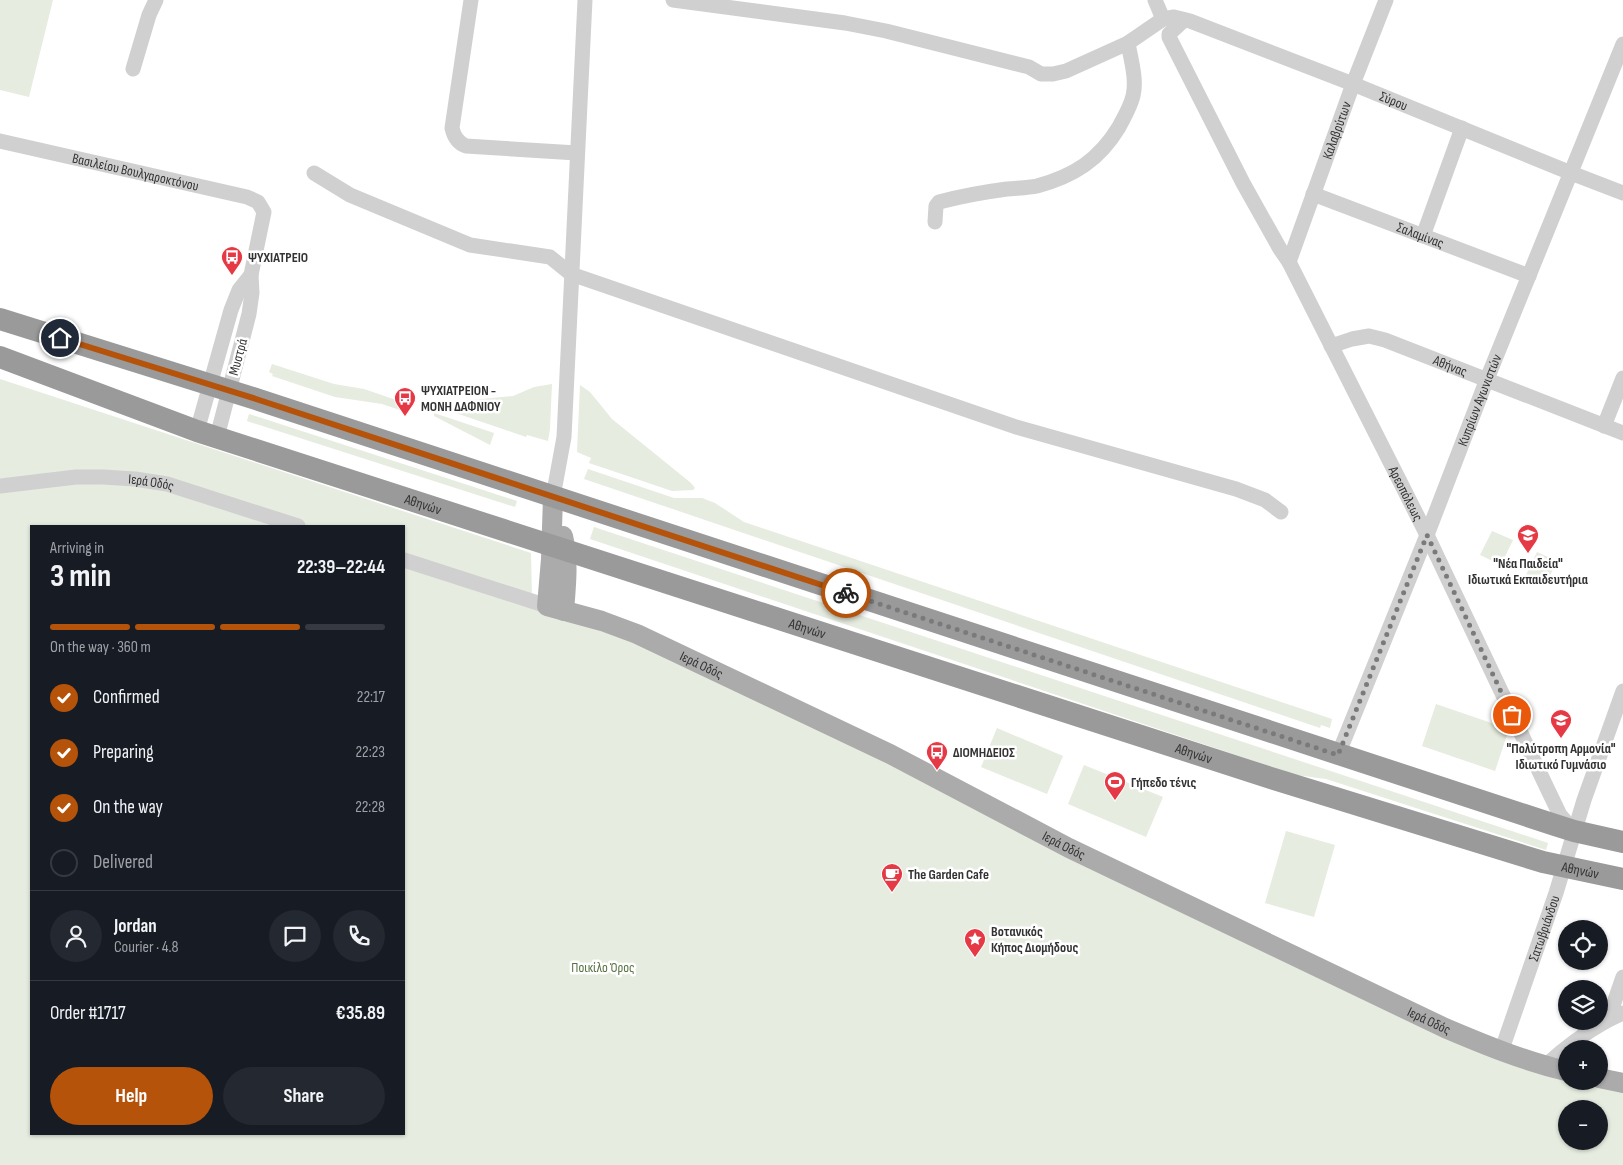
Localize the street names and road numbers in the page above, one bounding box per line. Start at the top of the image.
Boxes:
street label: Σύρου [1377,87,1411,114]
street label: Καλαβρύτων [1318,99,1355,161]
street label: Βασιλείου Βουλγαροκτόνου [71,149,201,194]
street label: Σαλαμίνας [1395,218,1446,251]
street label: Μυστρά [225,337,251,377]
street label: Αθήνας [1430,351,1470,380]
street label: Κυπρίων Αγωνιστών [1454,351,1505,448]
street label: Αρεοπόλεως [1385,462,1427,524]
street label: Ιερά Οδός [128,470,176,494]
street label: Αθηνών [402,490,444,518]
street label: Αθηνών [786,614,828,642]
street label: Ιερά Οδός [677,647,726,682]
street label: Αθηνών [1172,739,1215,767]
street label: Ιερά Οδός [1040,827,1088,863]
street label: Αθηνών [1559,858,1601,882]
street label: Σατωβριάνδου [1525,893,1563,963]
street label: Ιερά Οδός [1405,1003,1453,1038]

